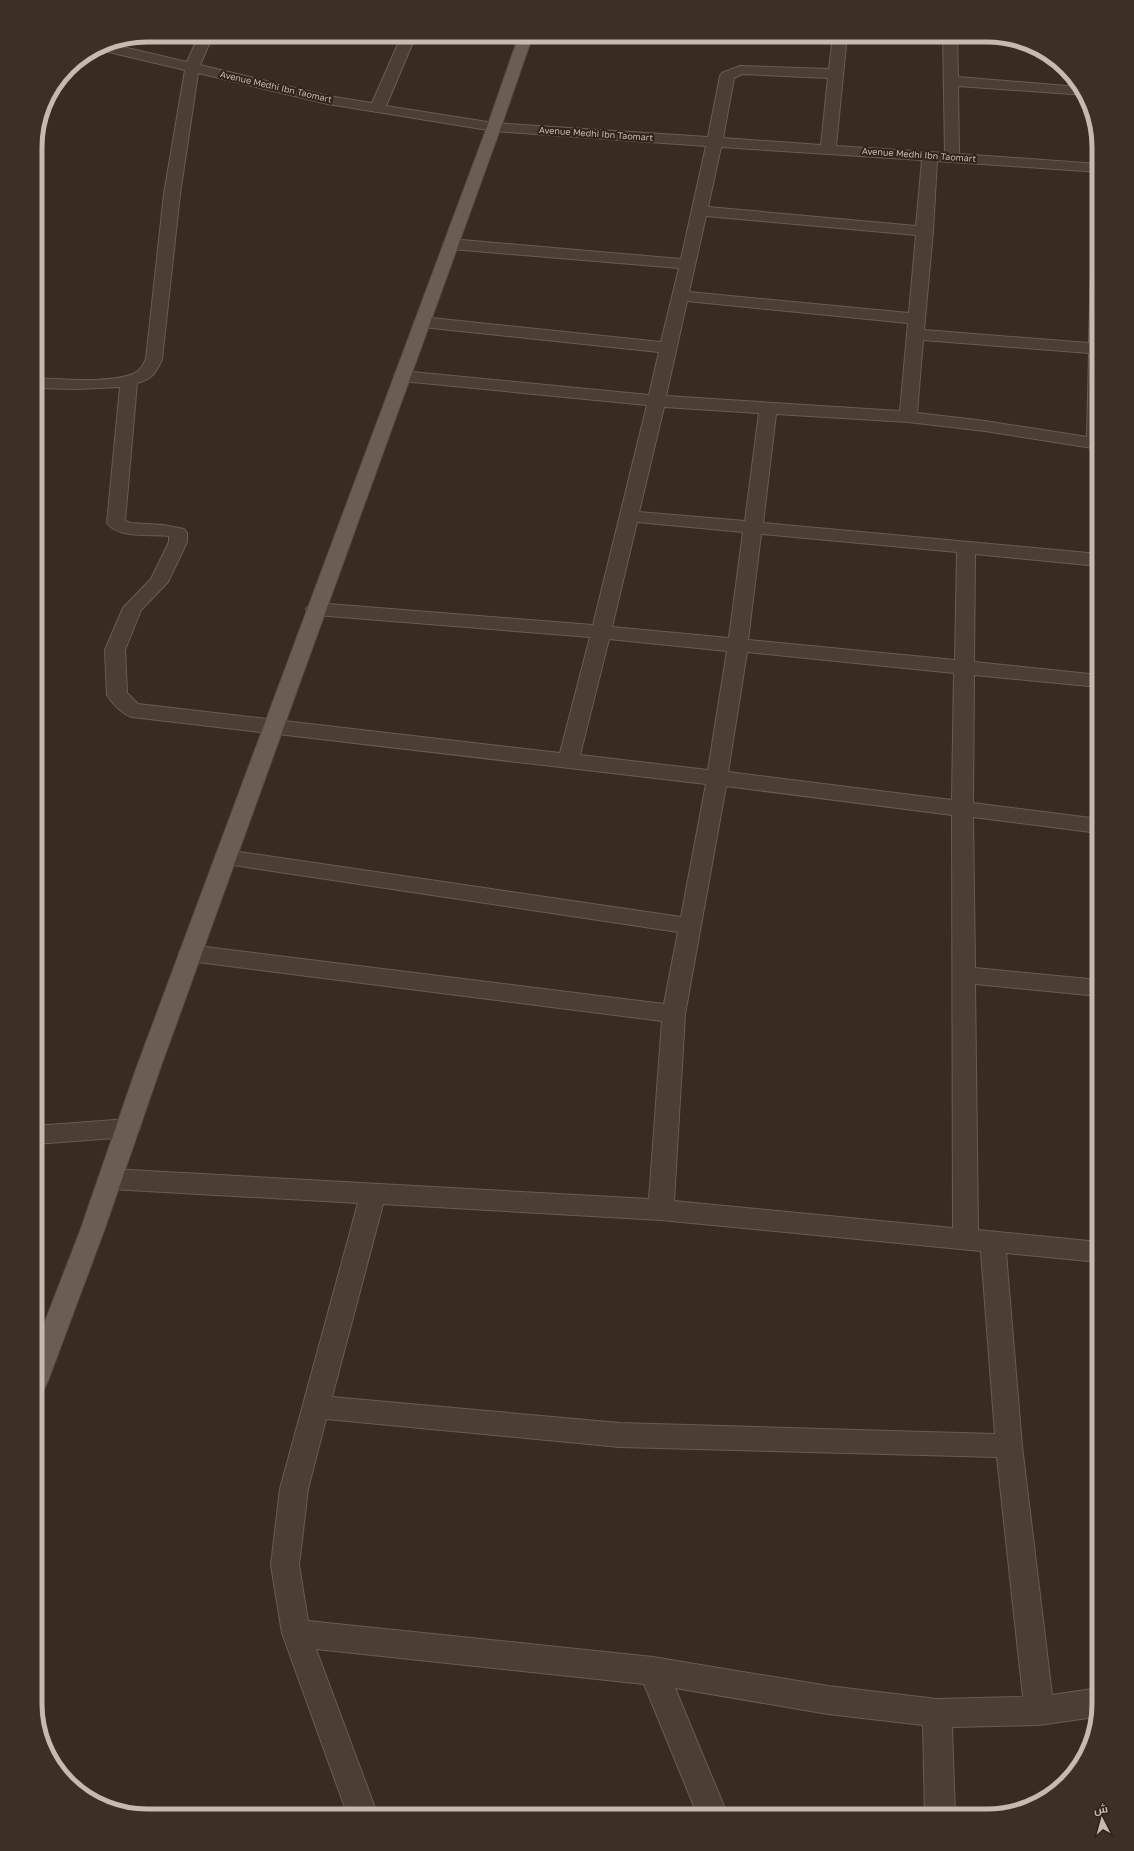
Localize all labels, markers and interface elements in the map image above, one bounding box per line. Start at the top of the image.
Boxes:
street label: Avenue Medhi Ibn Taomart [219,68,333,105]
street label: Avenue Medhi Ibn Taomart [539,124,654,143]
street label: Avenue Medhi Ibn Taomart [862,145,977,164]
north arrow [1082,1799,1122,1839]
text: ش [1093,1801,1109,1817]

